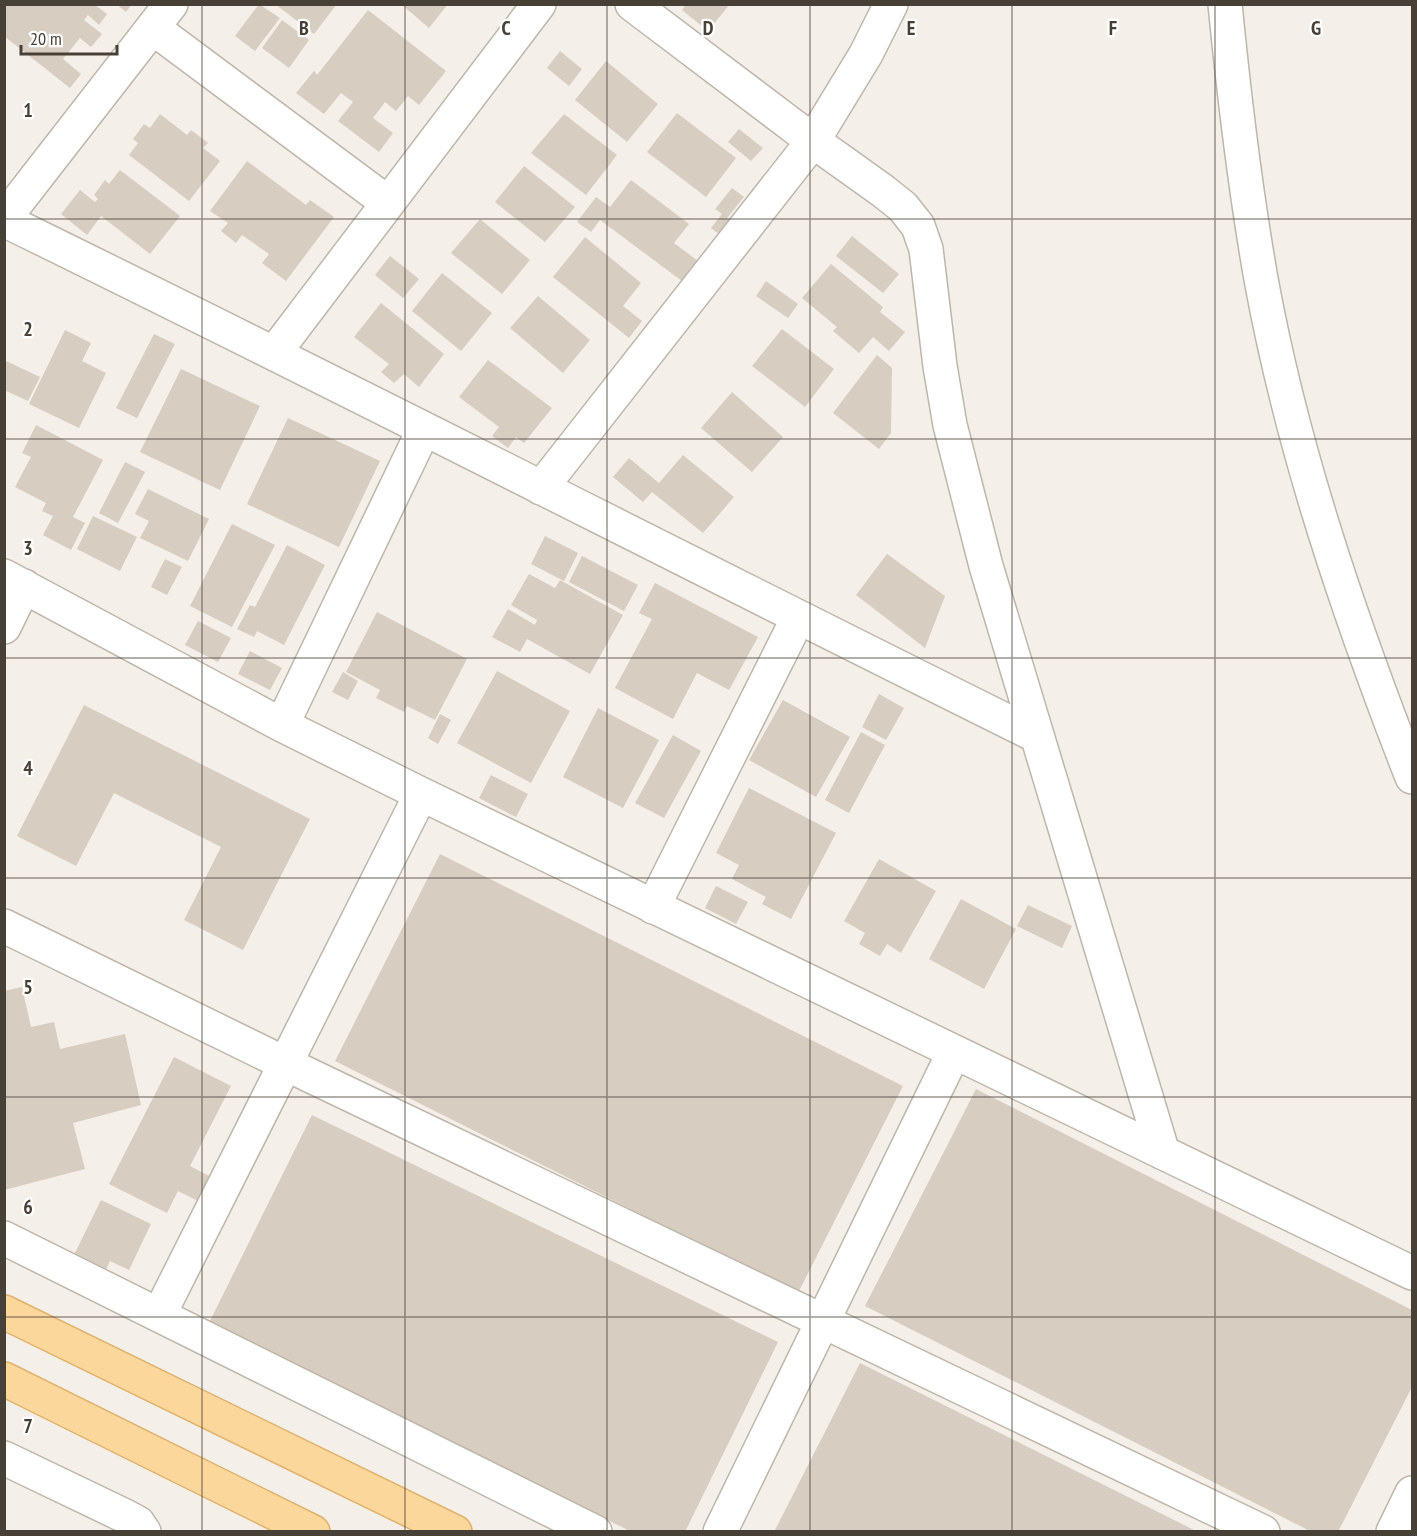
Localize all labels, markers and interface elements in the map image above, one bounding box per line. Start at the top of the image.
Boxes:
text: B [299,15,309,41]
text: C [501,15,511,41]
text: D [703,15,714,41]
text: E [907,15,915,41]
text: F [1109,15,1117,41]
text: G [1311,15,1321,41]
scale bar [21,18,117,56]
text: 20 m [30,27,62,50]
text: 1 [23,97,33,123]
text: 2 [23,316,33,342]
text: 3 [23,535,33,561]
text: 4 [23,755,33,781]
text: 5 [23,974,33,1000]
text: 6 [23,1194,33,1220]
text: 7 [23,1413,33,1439]

